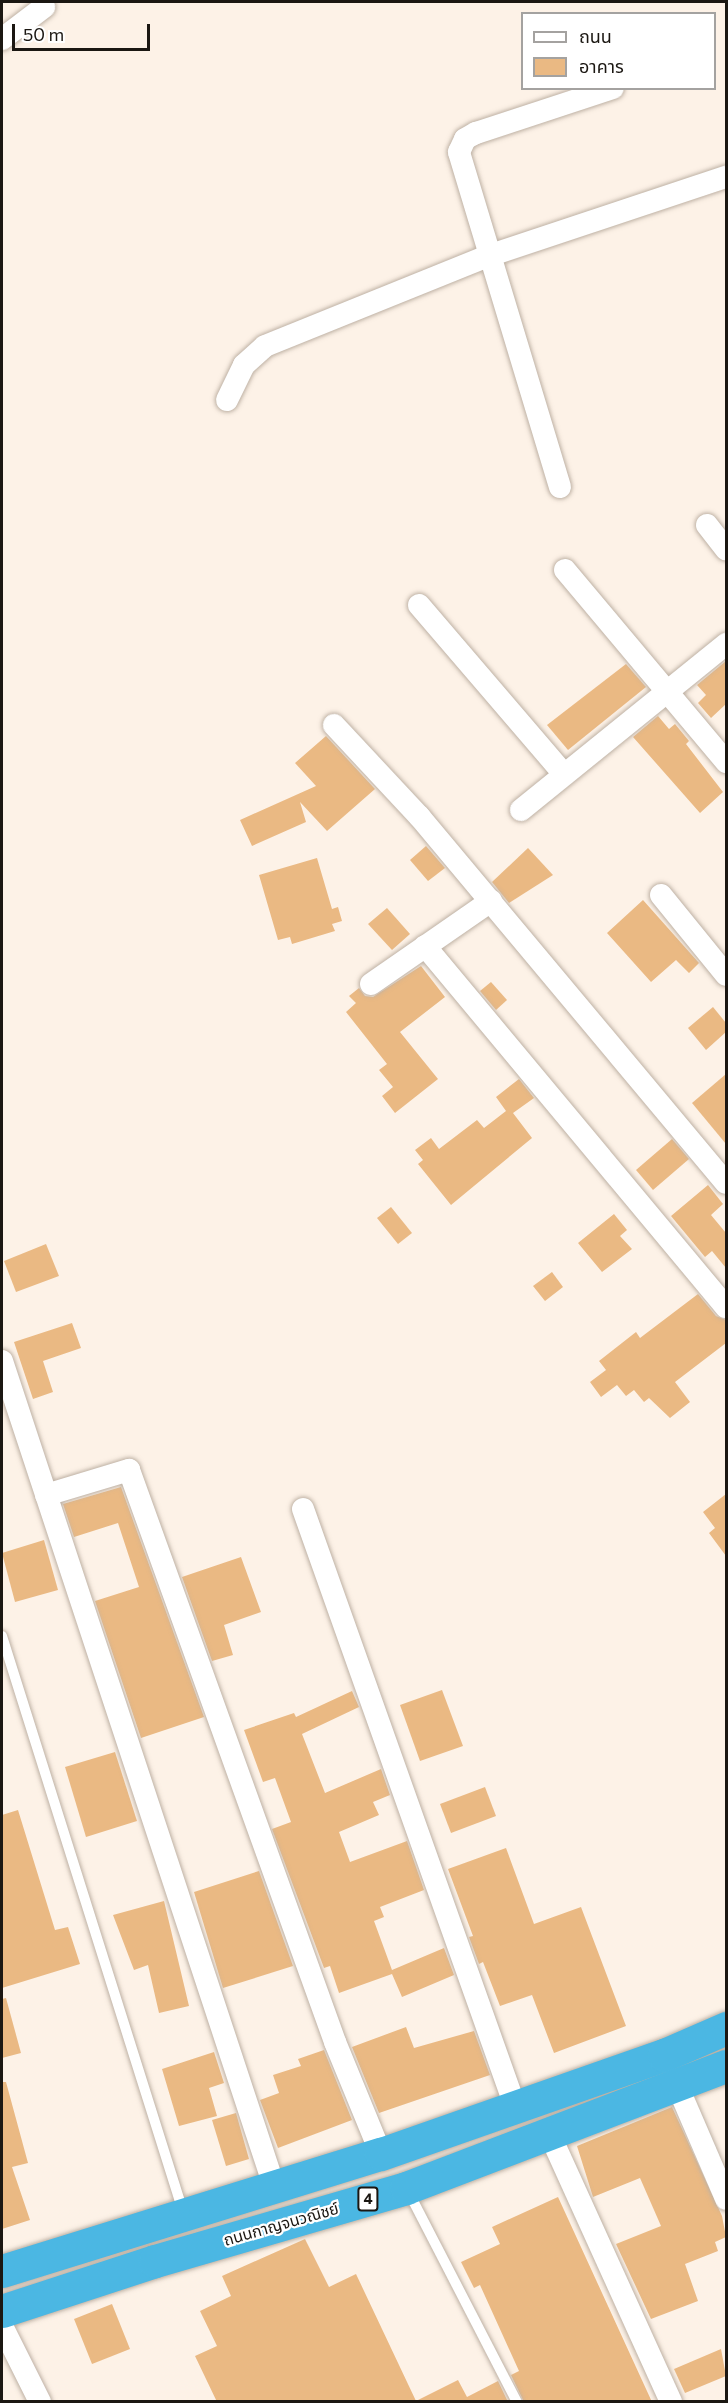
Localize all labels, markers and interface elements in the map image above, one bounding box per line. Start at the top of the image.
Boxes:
scale bar [15,12,153,50]
legend [521,12,716,90]
text: 50 m [23,23,64,45]
text: ถนน [579,25,612,47]
text: อาคาร [579,55,624,77]
road number: 4 [356,2187,380,2211]
street label: ถนนกาญจนวณิชย์ [221,2198,341,2250]

